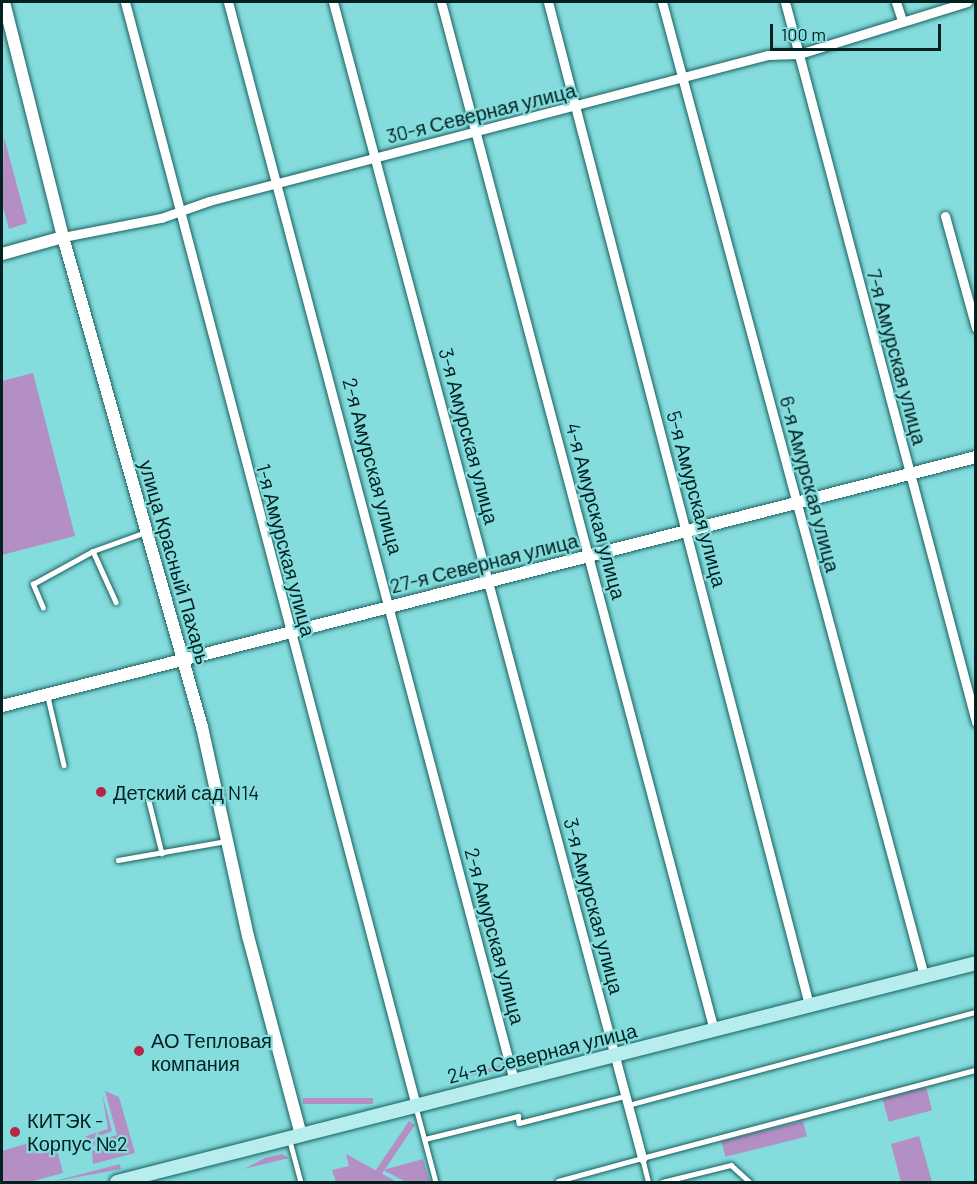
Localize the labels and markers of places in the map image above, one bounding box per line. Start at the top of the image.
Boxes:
place label: Детский сад N14 [113,780,259,804]
marker: Детский сад N14 [94,785,108,799]
place label: АО Тепловая компания [151,1028,272,1075]
marker: АО Тепловая компания [132,1044,146,1058]
place label: КИТЭК - Корпус №2 [27,1108,128,1155]
marker: КИТЭК - Корпус №2 [8,1125,22,1139]

